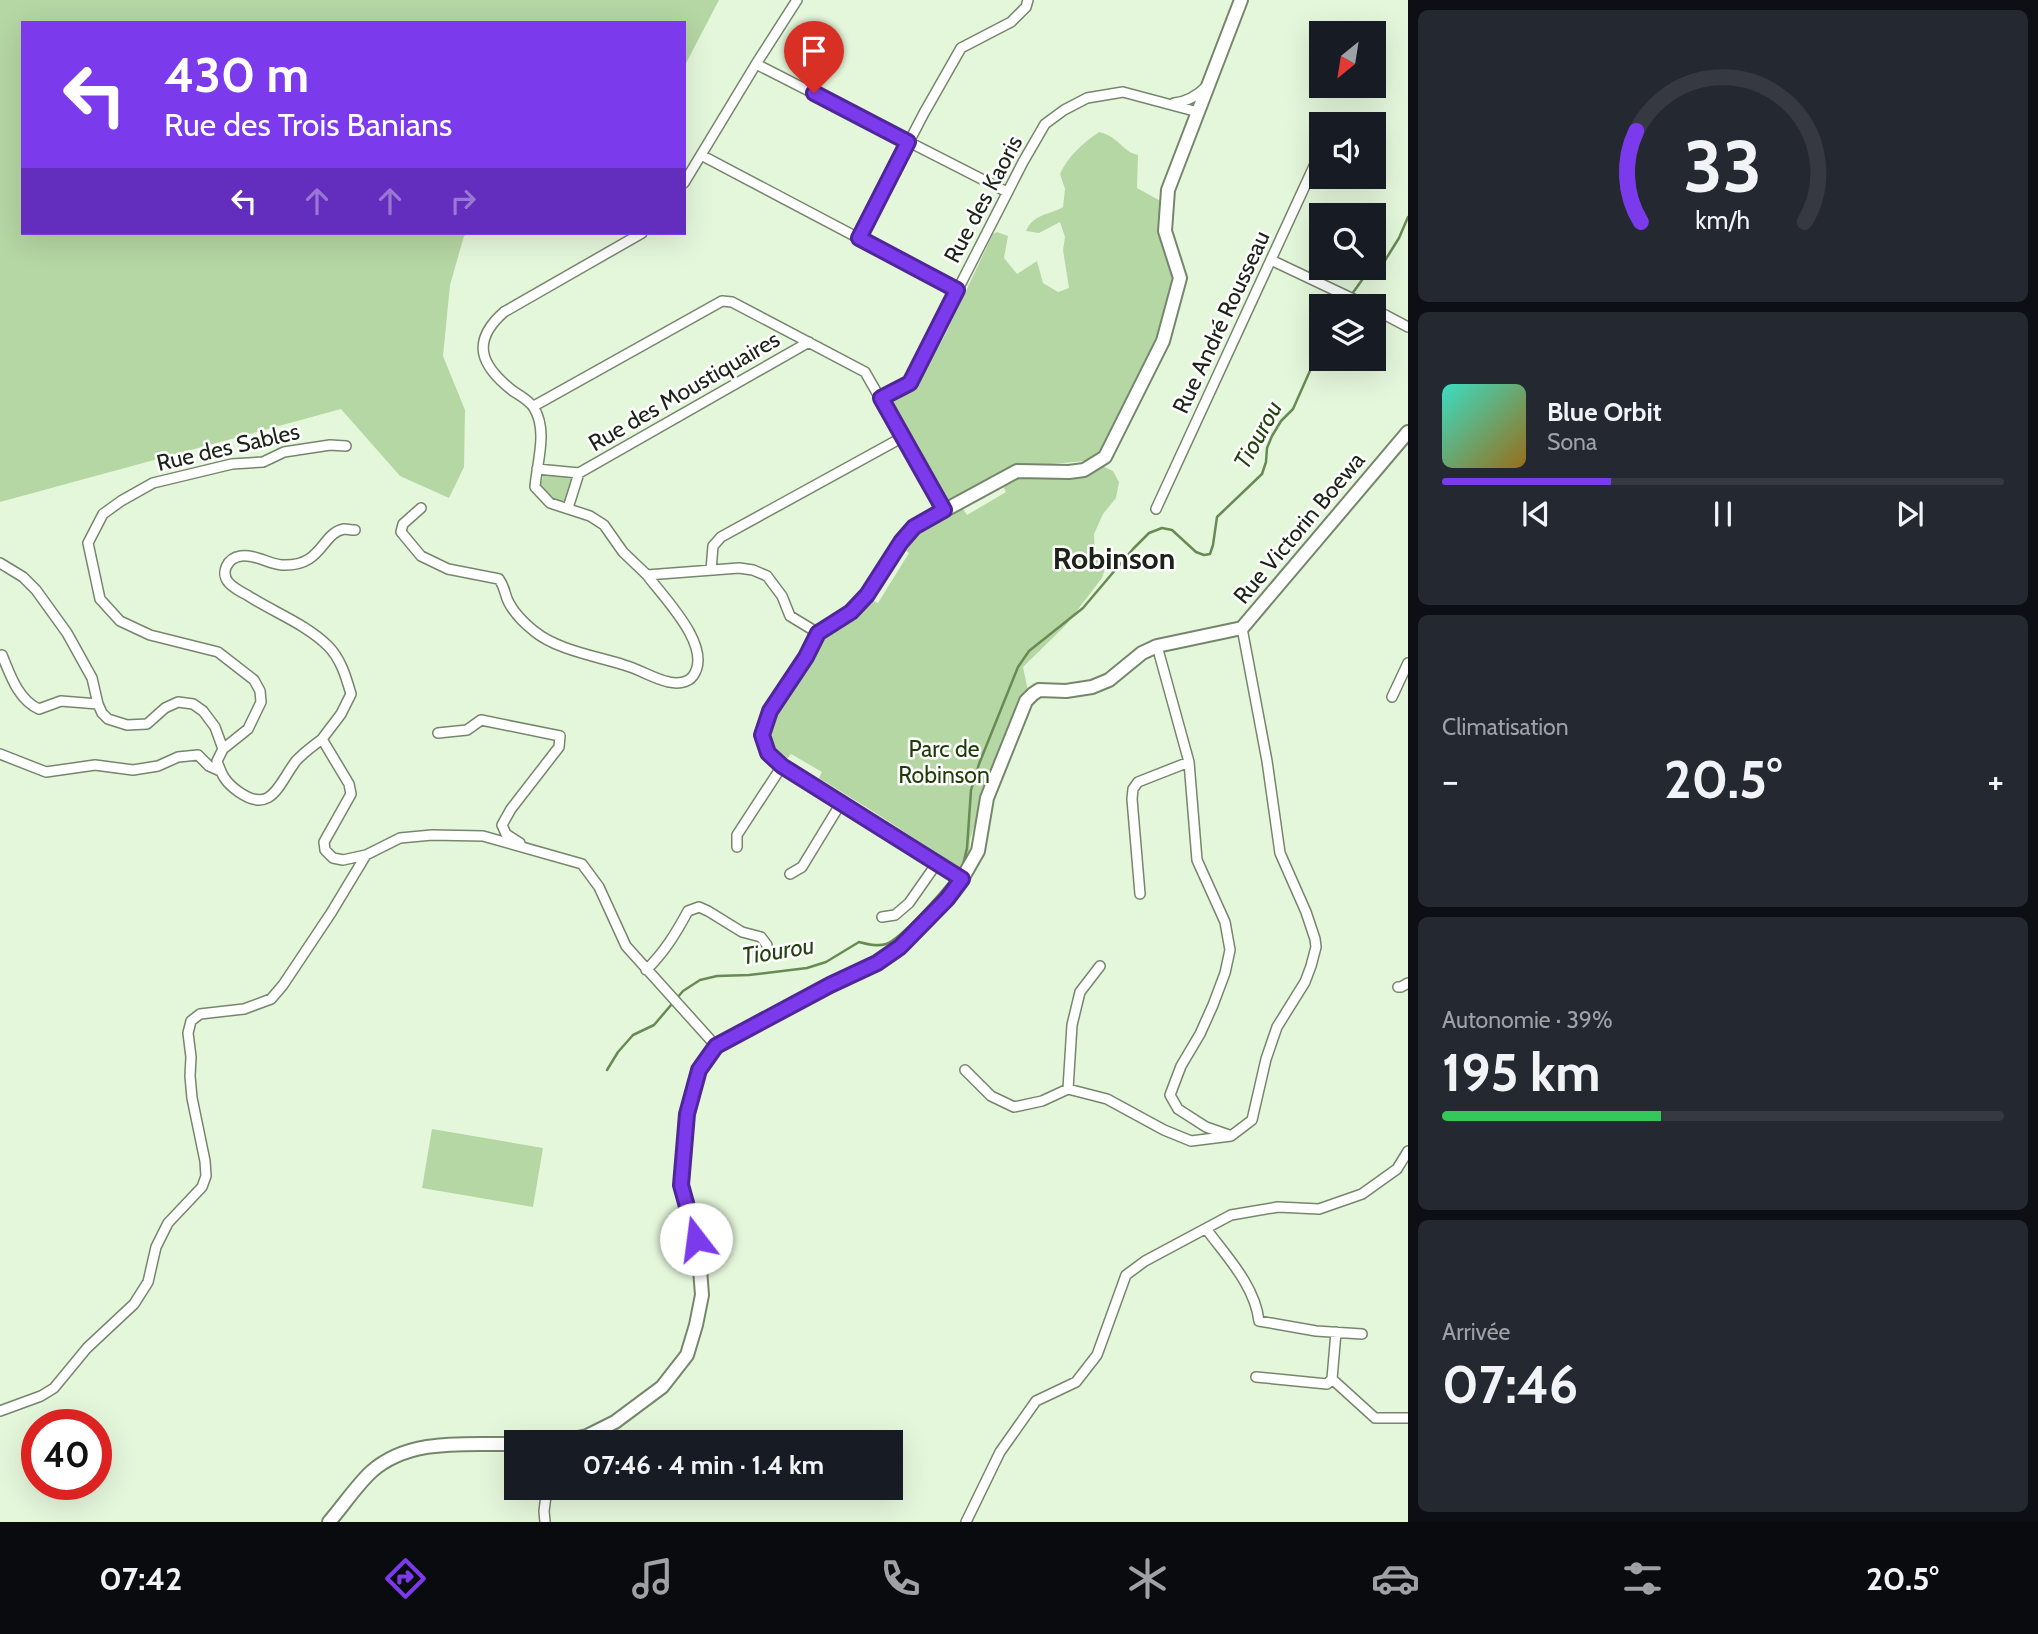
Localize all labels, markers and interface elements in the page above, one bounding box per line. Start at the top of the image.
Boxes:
pin [784,21,844,93]
north arrow [1309,21,1386,98]
map controls [1309,21,1386,371]
icon: arrive [795,32,833,70]
text: 430 m [164,45,309,104]
icon: left [49,49,140,140]
text: Rue des Trois Banians [164,105,452,144]
button: sound [1309,112,1386,189]
text: 33 [1684,123,1762,211]
street label: Rue des Kaoris [938,131,1028,267]
icon: left [225,182,263,220]
icon: ahead [298,182,336,220]
icon: ahead [371,182,409,220]
icon: right [444,182,482,220]
button: search [1309,203,1386,280]
text: km/h [1696,205,1750,235]
street label: Rue André Rousseau [1166,226,1276,418]
button: layers [1309,294,1386,371]
street label: Rue des Moustiquaires [583,325,785,457]
water label: Tiourou [1227,396,1288,474]
text: Blue Orbit [1547,396,1662,428]
street label: Rue des Sables [154,417,302,477]
text: Sona [1547,428,1597,456]
street label: Rue Victorin Boewa [1227,447,1371,609]
icon: previous [1517,495,1555,533]
icon: pause [1704,495,1742,533]
icon: next [1891,495,1929,533]
district label: Robinson [1053,540,1175,577]
text: Climatisation [1442,713,1569,741]
park label: Parc de Robinson [898,735,990,789]
text: 20.5° [1664,748,1782,811]
text: − [1442,757,1459,804]
text: + [1987,757,2004,804]
water label: Tiourou [740,930,816,971]
text: Autonomie · 39% [1442,1006,1613,1034]
text: 195 km [1442,1041,1600,1104]
position arrow [659,1202,733,1276]
text: Arrivée [1442,1318,1510,1346]
text: 07:46 [1442,1353,1578,1416]
speed limit sign: 40 [21,1409,112,1500]
text: 07:46 · 4 min · 1.4 km [583,1449,824,1481]
icon: directions [381,1554,430,1603]
icon: music [628,1554,677,1603]
icon: phone [876,1554,925,1603]
icon: climate [1123,1554,1172,1603]
icon: car [1371,1554,1420,1603]
icon: filters [1618,1554,1667,1603]
text: 07:42 [99,1559,182,1598]
text: 20.5° [1866,1559,1939,1598]

